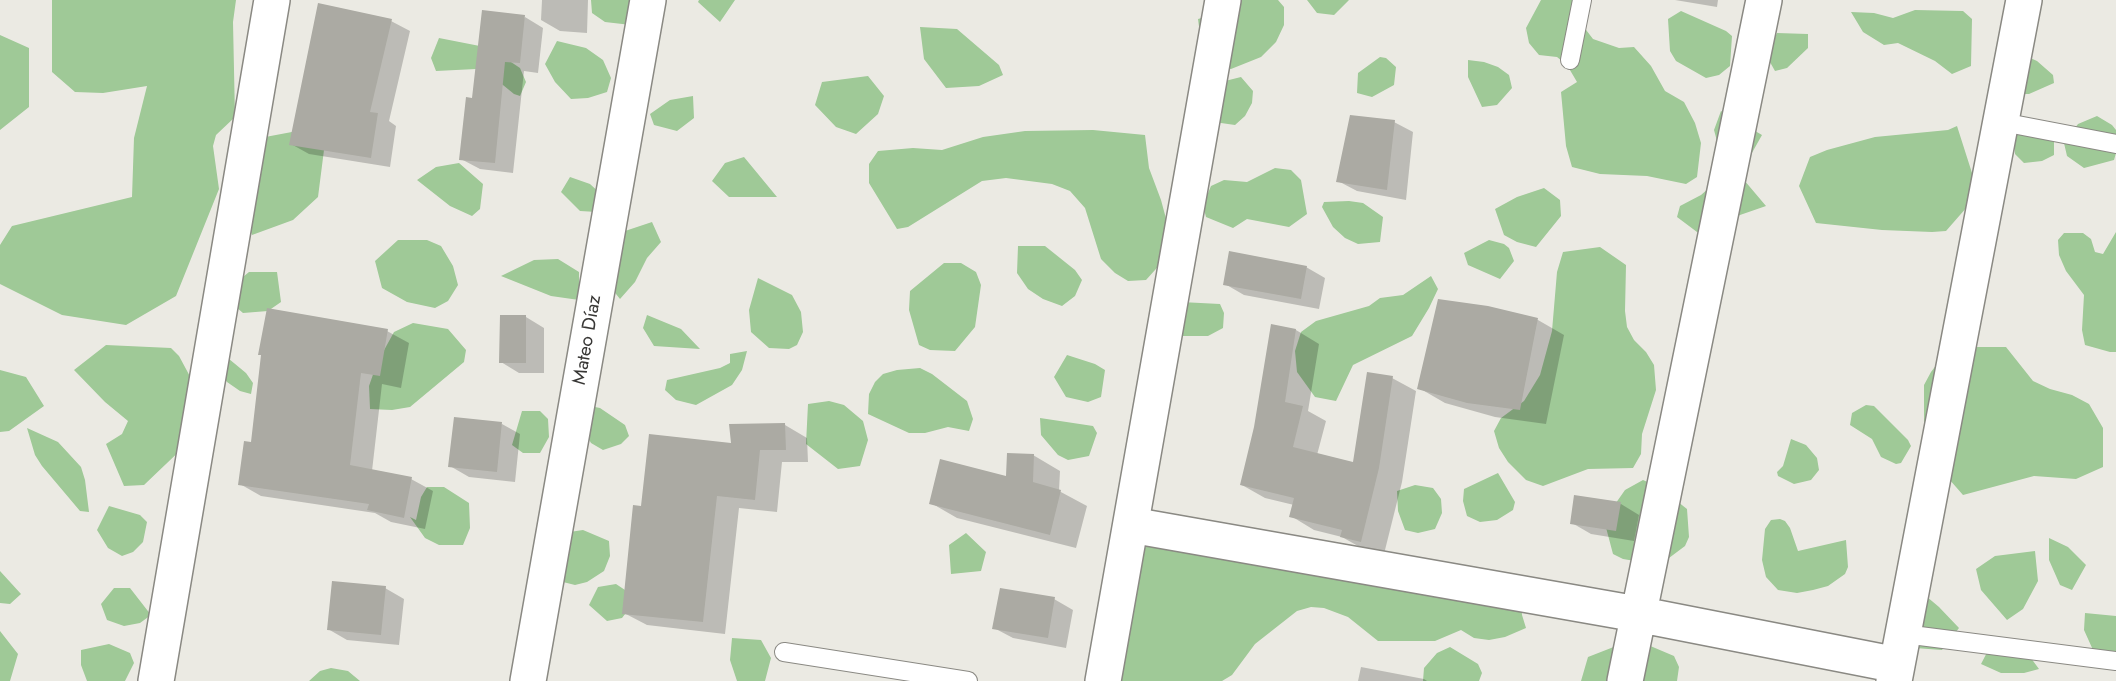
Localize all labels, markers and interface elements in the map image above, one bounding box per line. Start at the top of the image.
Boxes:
street label: Mateo Díaz [569,293,607,387]

